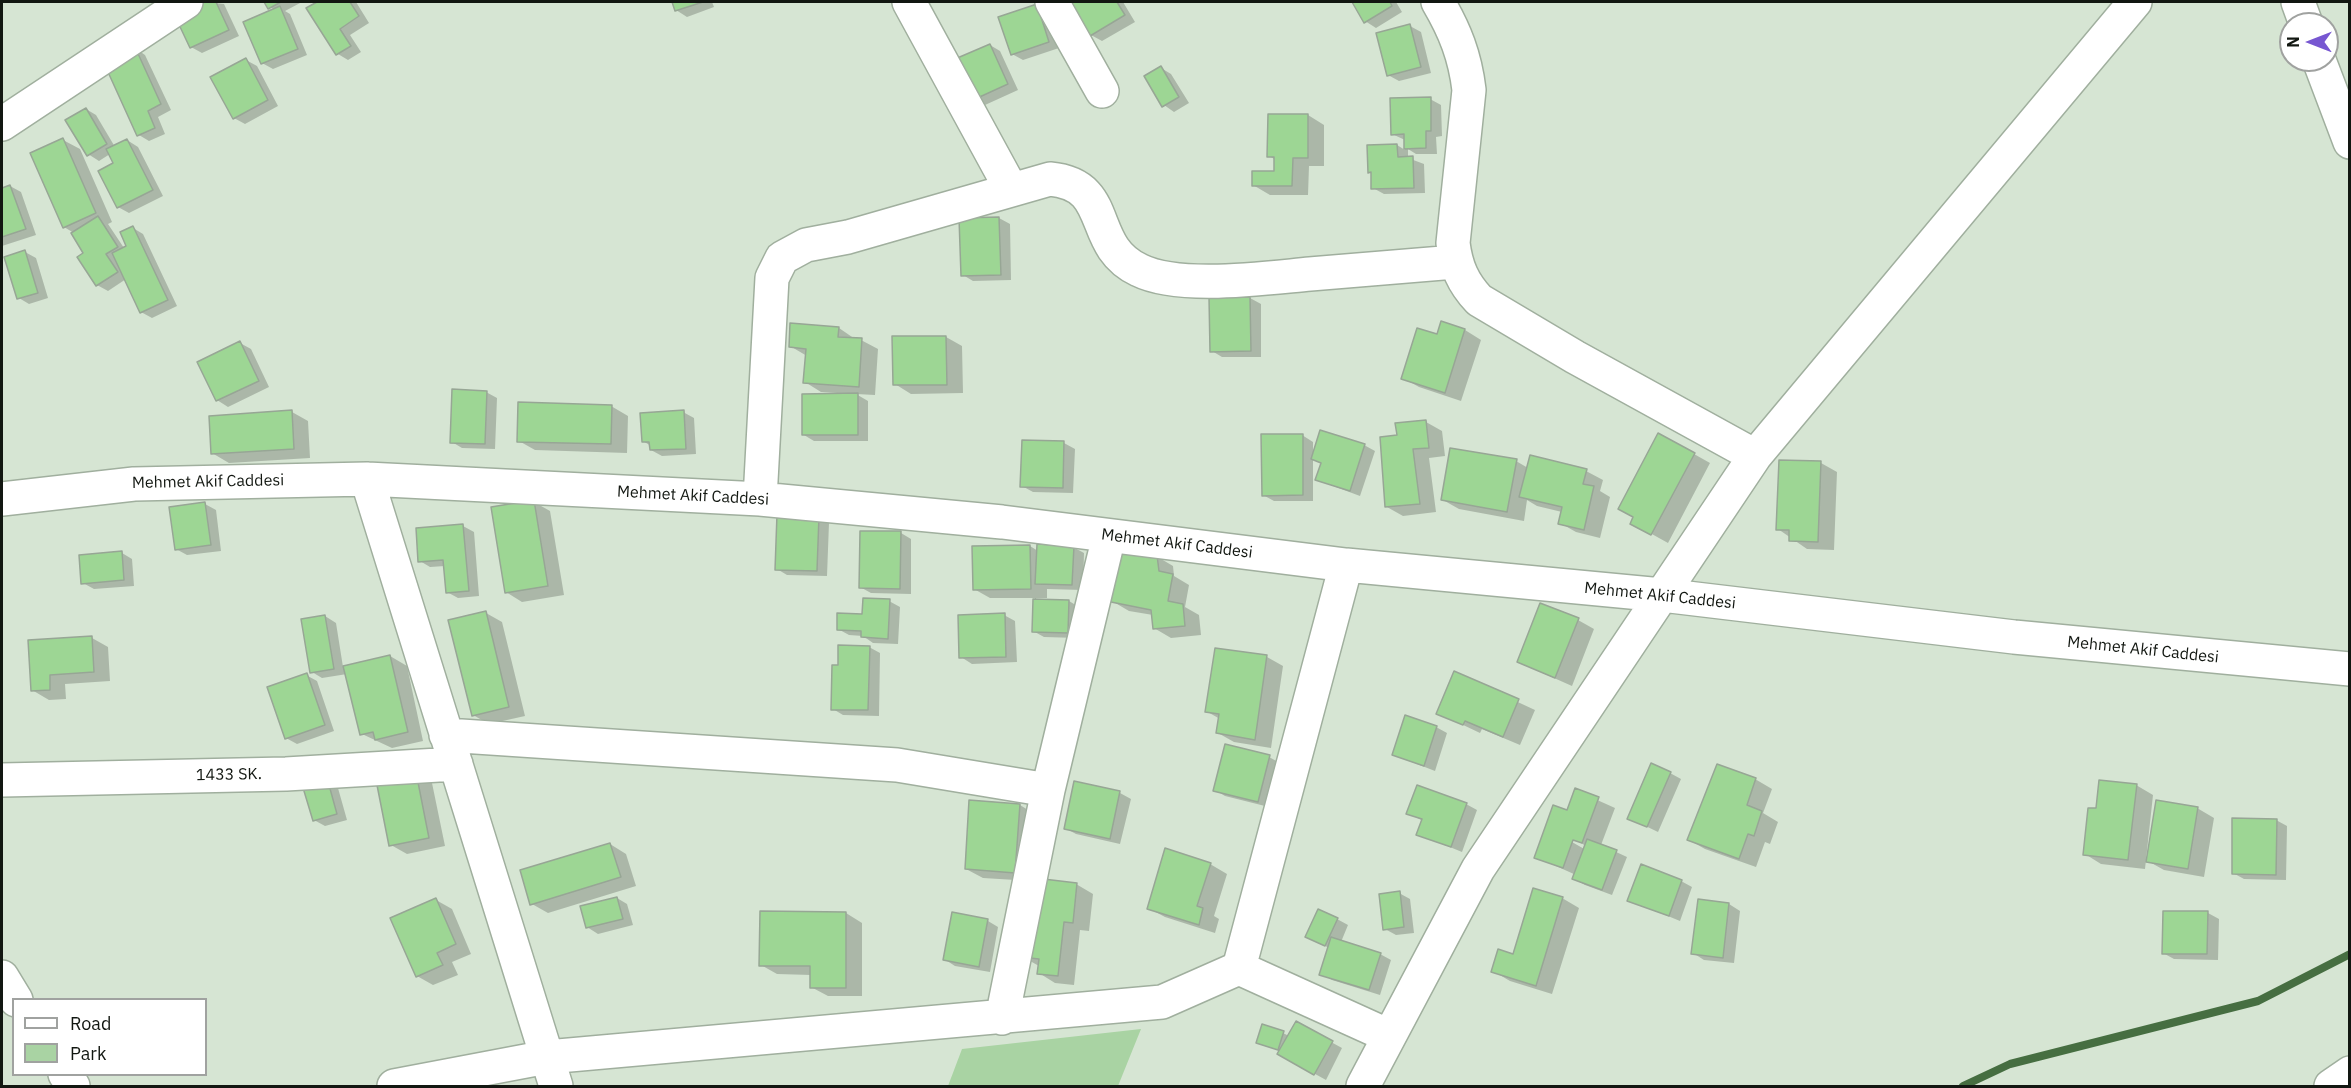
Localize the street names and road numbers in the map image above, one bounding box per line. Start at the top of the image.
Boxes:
street label: Mehmet Akif Caddesi [132,471,284,493]
street label: Mehmet Akif Caddesi [616,482,770,510]
street label: Mehmet Akif Caddesi [1100,525,1254,563]
street label: Mehmet Akif Caddesi [1583,578,1737,614]
street label: Mehmet Akif Caddesi [2066,632,2220,668]
street label: 1433 SK. [196,765,262,785]

